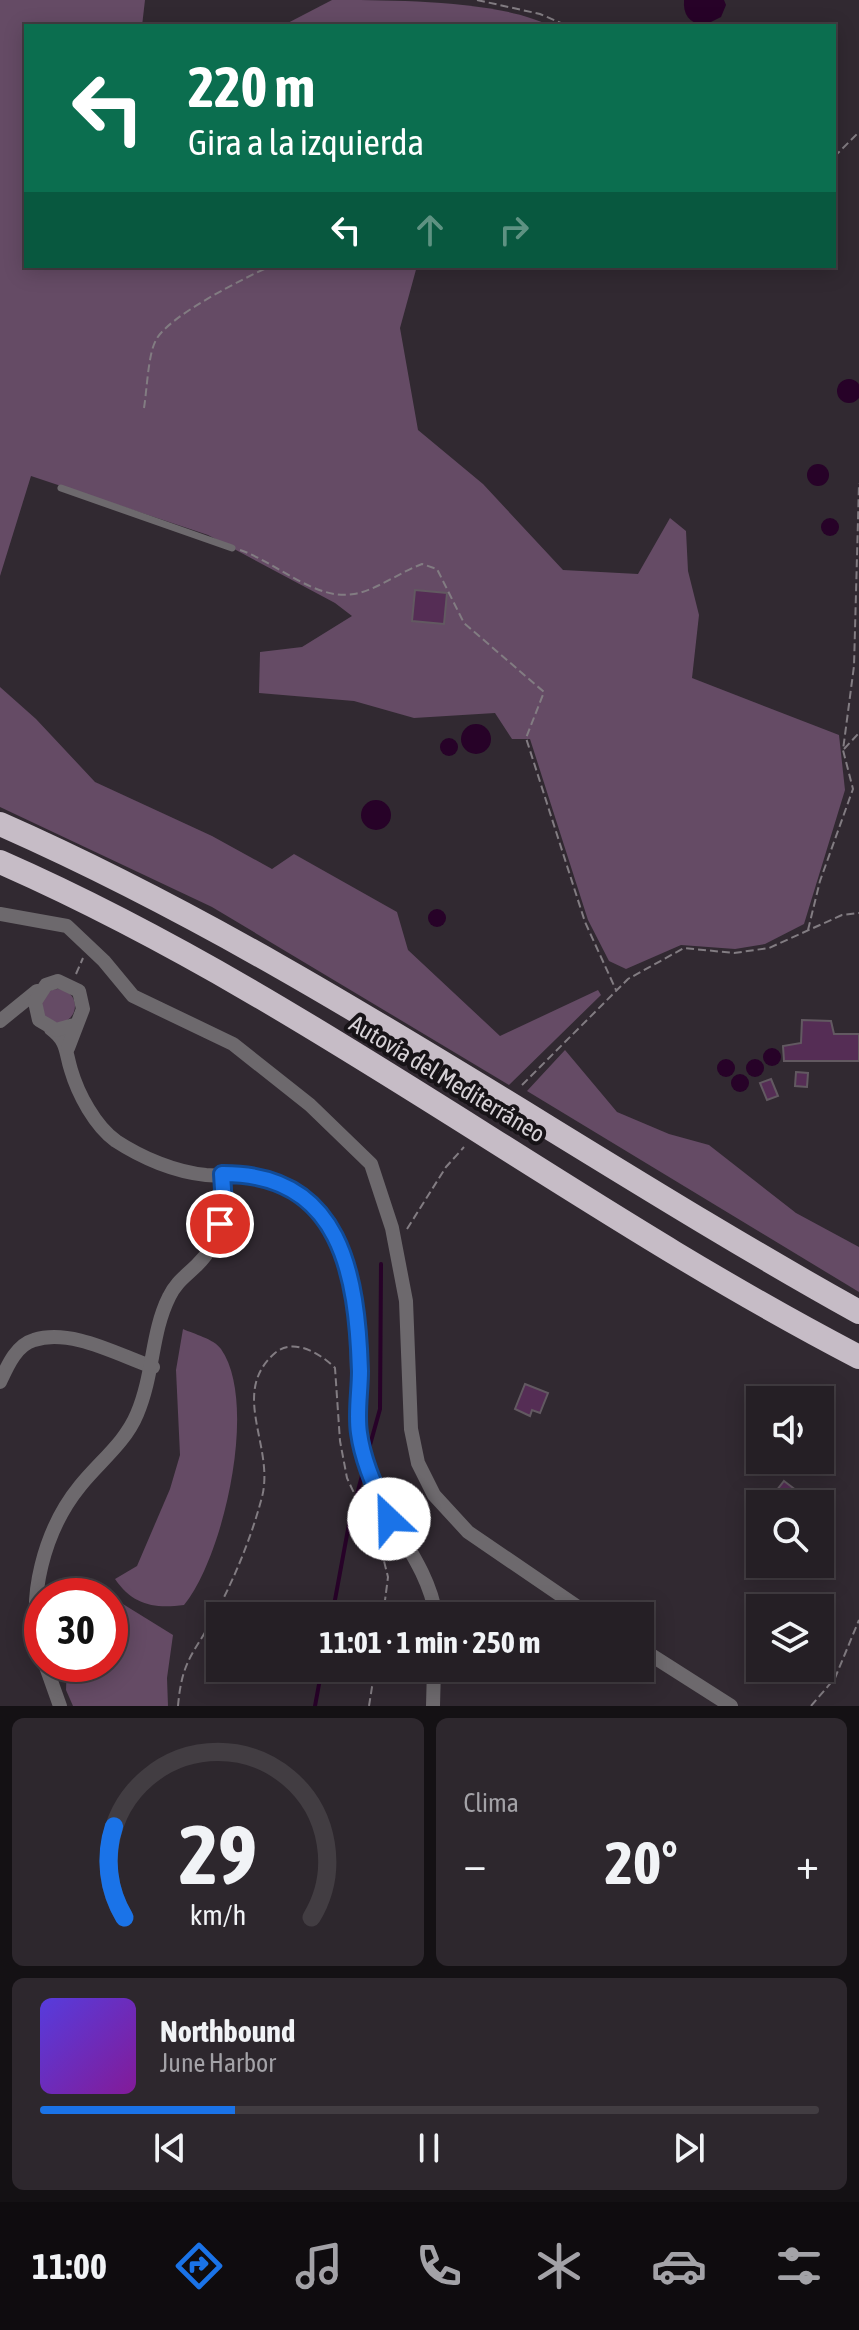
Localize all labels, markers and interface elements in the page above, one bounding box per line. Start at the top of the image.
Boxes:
text: 220 m [188,55,315,119]
icon: left [56,56,160,160]
text: Gira a la izquierda [188,121,424,163]
icon: left [324,208,368,252]
icon: ahead [408,208,452,252]
icon: right [492,208,536,252]
street label: Autovía del Mediterráneo [345,1010,550,1147]
pin [186,1190,254,1258]
icon: arrive [198,1202,242,1246]
map controls [746,1386,834,1682]
button: sound [746,1386,834,1474]
position arrow [347,1477,431,1561]
button: search [746,1490,834,1578]
speed limit sign: 30 [24,1578,128,1682]
button: layers [746,1594,834,1682]
text: 11:01 · 1 min · 250 m [320,1625,540,1659]
text: Clima [464,1788,519,1818]
text: 29 [179,1806,257,1902]
text: 20° [605,1828,678,1897]
text: − [464,1838,486,1888]
text: + [796,1838,819,1888]
text: km/h [189,1898,246,1931]
text: Northbound [160,2014,295,2048]
text: June Harbor [160,2048,276,2078]
icon: previous [148,2126,192,2170]
icon: pause [407,2126,451,2170]
icon: next [667,2126,711,2170]
icon: directions [171,2238,227,2294]
icon: music [291,2238,347,2294]
icon: phone [411,2238,467,2294]
icon: climate [531,2238,587,2294]
icon: car [651,2238,707,2294]
icon: filters [771,2238,827,2294]
text: 11:00 [32,2245,107,2287]

